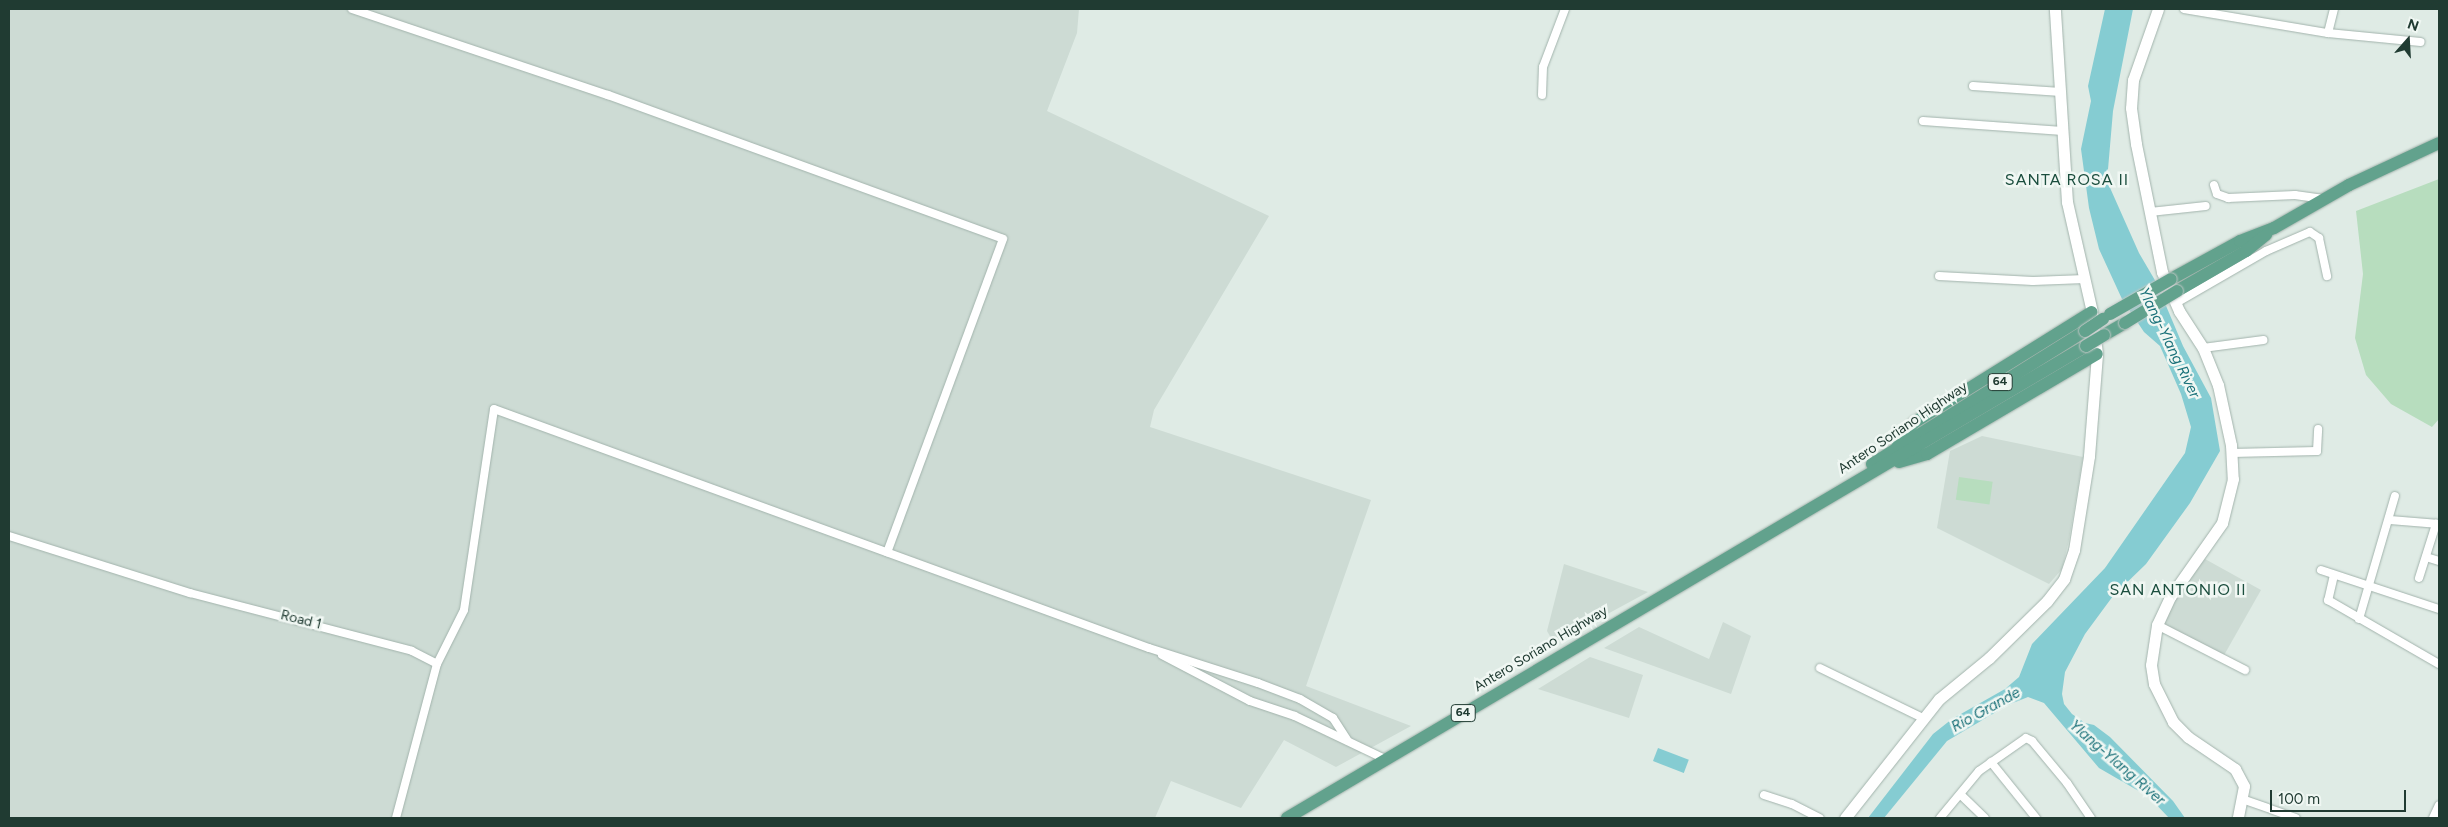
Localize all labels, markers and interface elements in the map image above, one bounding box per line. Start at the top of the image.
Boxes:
north arrow [2383,15,2433,65]
text: N [2405,16,2421,35]
district label: SANTA ROSA II [2003,170,2131,190]
water label: Ylang-Ylang River [2134,285,2204,401]
road number: 64 [1988,372,2012,392]
street label: Antero Soriano Highway [1835,378,1971,478]
district label: SAN ANTONIO II [2108,580,2248,600]
street label: Antero Soriano Highway [1471,602,1611,696]
street label: Road 1 [279,607,323,633]
water label: Rio Grande [1948,684,2024,736]
road number: 64 [1450,704,1476,722]
water label: Ylang-Ylang River [2066,717,2168,809]
scale bar [2273,780,2409,812]
text: 100 m [2278,790,2320,808]

